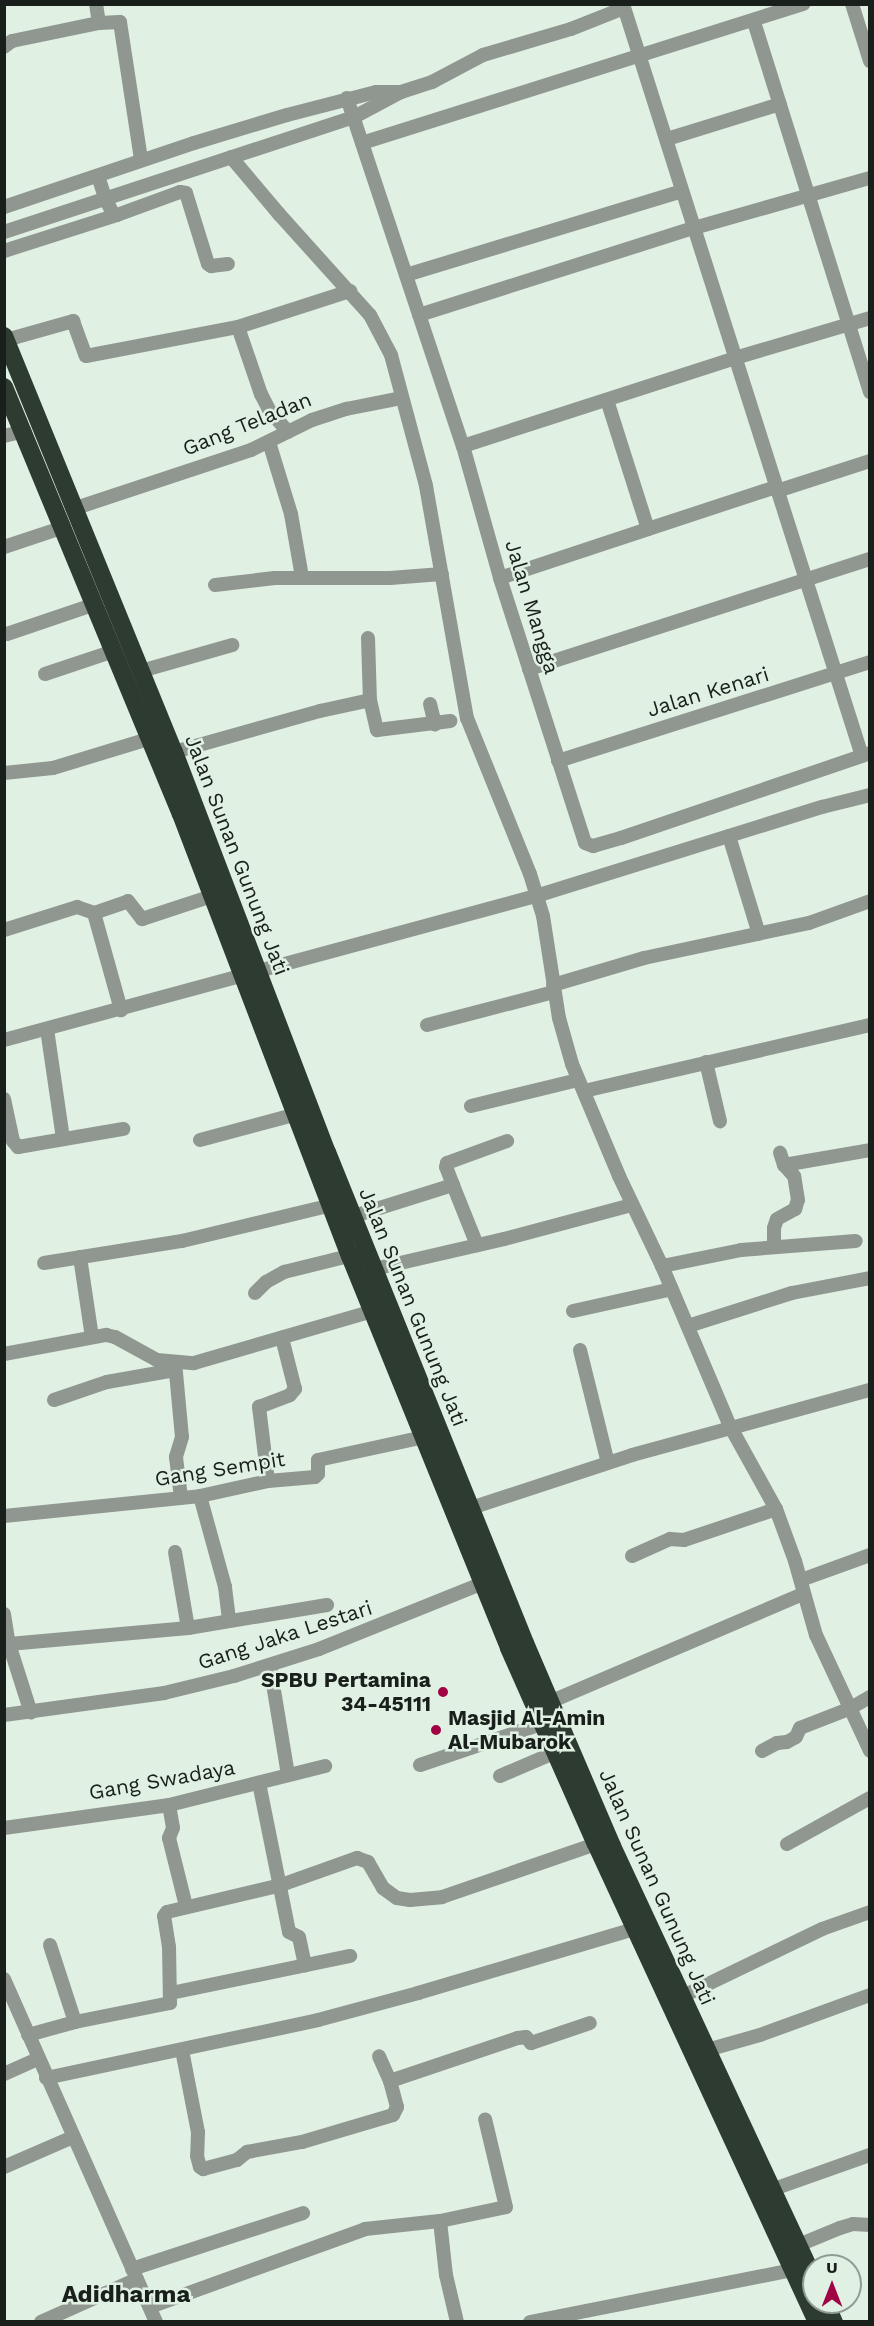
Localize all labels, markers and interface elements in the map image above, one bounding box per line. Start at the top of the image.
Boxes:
street label: Gang Teladan [179,387,315,461]
street label: Jalan Mangga [500,537,564,677]
street label: Jalan Kenari [644,662,772,722]
street label: Jalan Sunan Gunung Jati [179,731,295,979]
street label: Jalan Sunan Gunung Jati [353,1184,473,1430]
street label: Gang Sempit [153,1446,287,1492]
street label: Gang Jaka Lestari [194,1595,376,1675]
place label: SPBU Pertamina 34-45111 [261,1667,431,1717]
marker: SPBU Pertamina 34-45111 [436,1685,450,1699]
place label: Masjid Al-Amin Al-Mubarok [448,1705,606,1755]
marker: Masjid Al-Amin Al-Mubarok [429,1723,443,1737]
street label: Gang Swadaya [87,1755,237,1805]
street label: Jalan Sunan Gunung Jati [593,1765,721,2009]
north arrow [802,2254,862,2314]
text: U [826,2258,838,2277]
district label: Adidharma [62,2281,190,2309]

